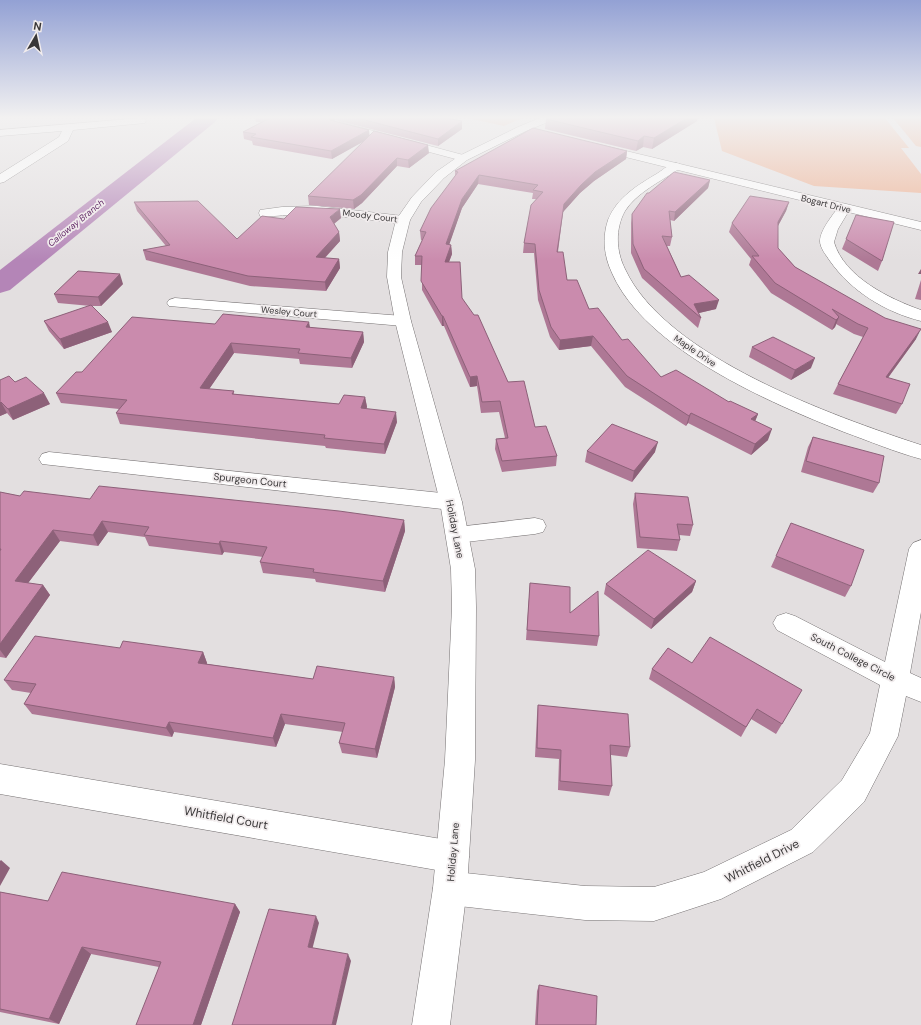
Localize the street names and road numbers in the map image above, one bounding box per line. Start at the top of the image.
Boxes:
street label: Bogart Drive [800,192,852,216]
street label: Moody Court [342,207,399,225]
street label: Wesley Court [261,304,318,320]
street label: Maple Drive [671,332,719,370]
street label: Spurgeon Court [213,470,287,490]
street label: Holiday Lane [443,499,467,560]
street label: South College Circle [808,630,898,684]
street label: Whitfield Court [183,803,269,833]
street label: Holiday Lane [444,822,462,882]
street label: Whitfield Drive [722,835,802,887]

